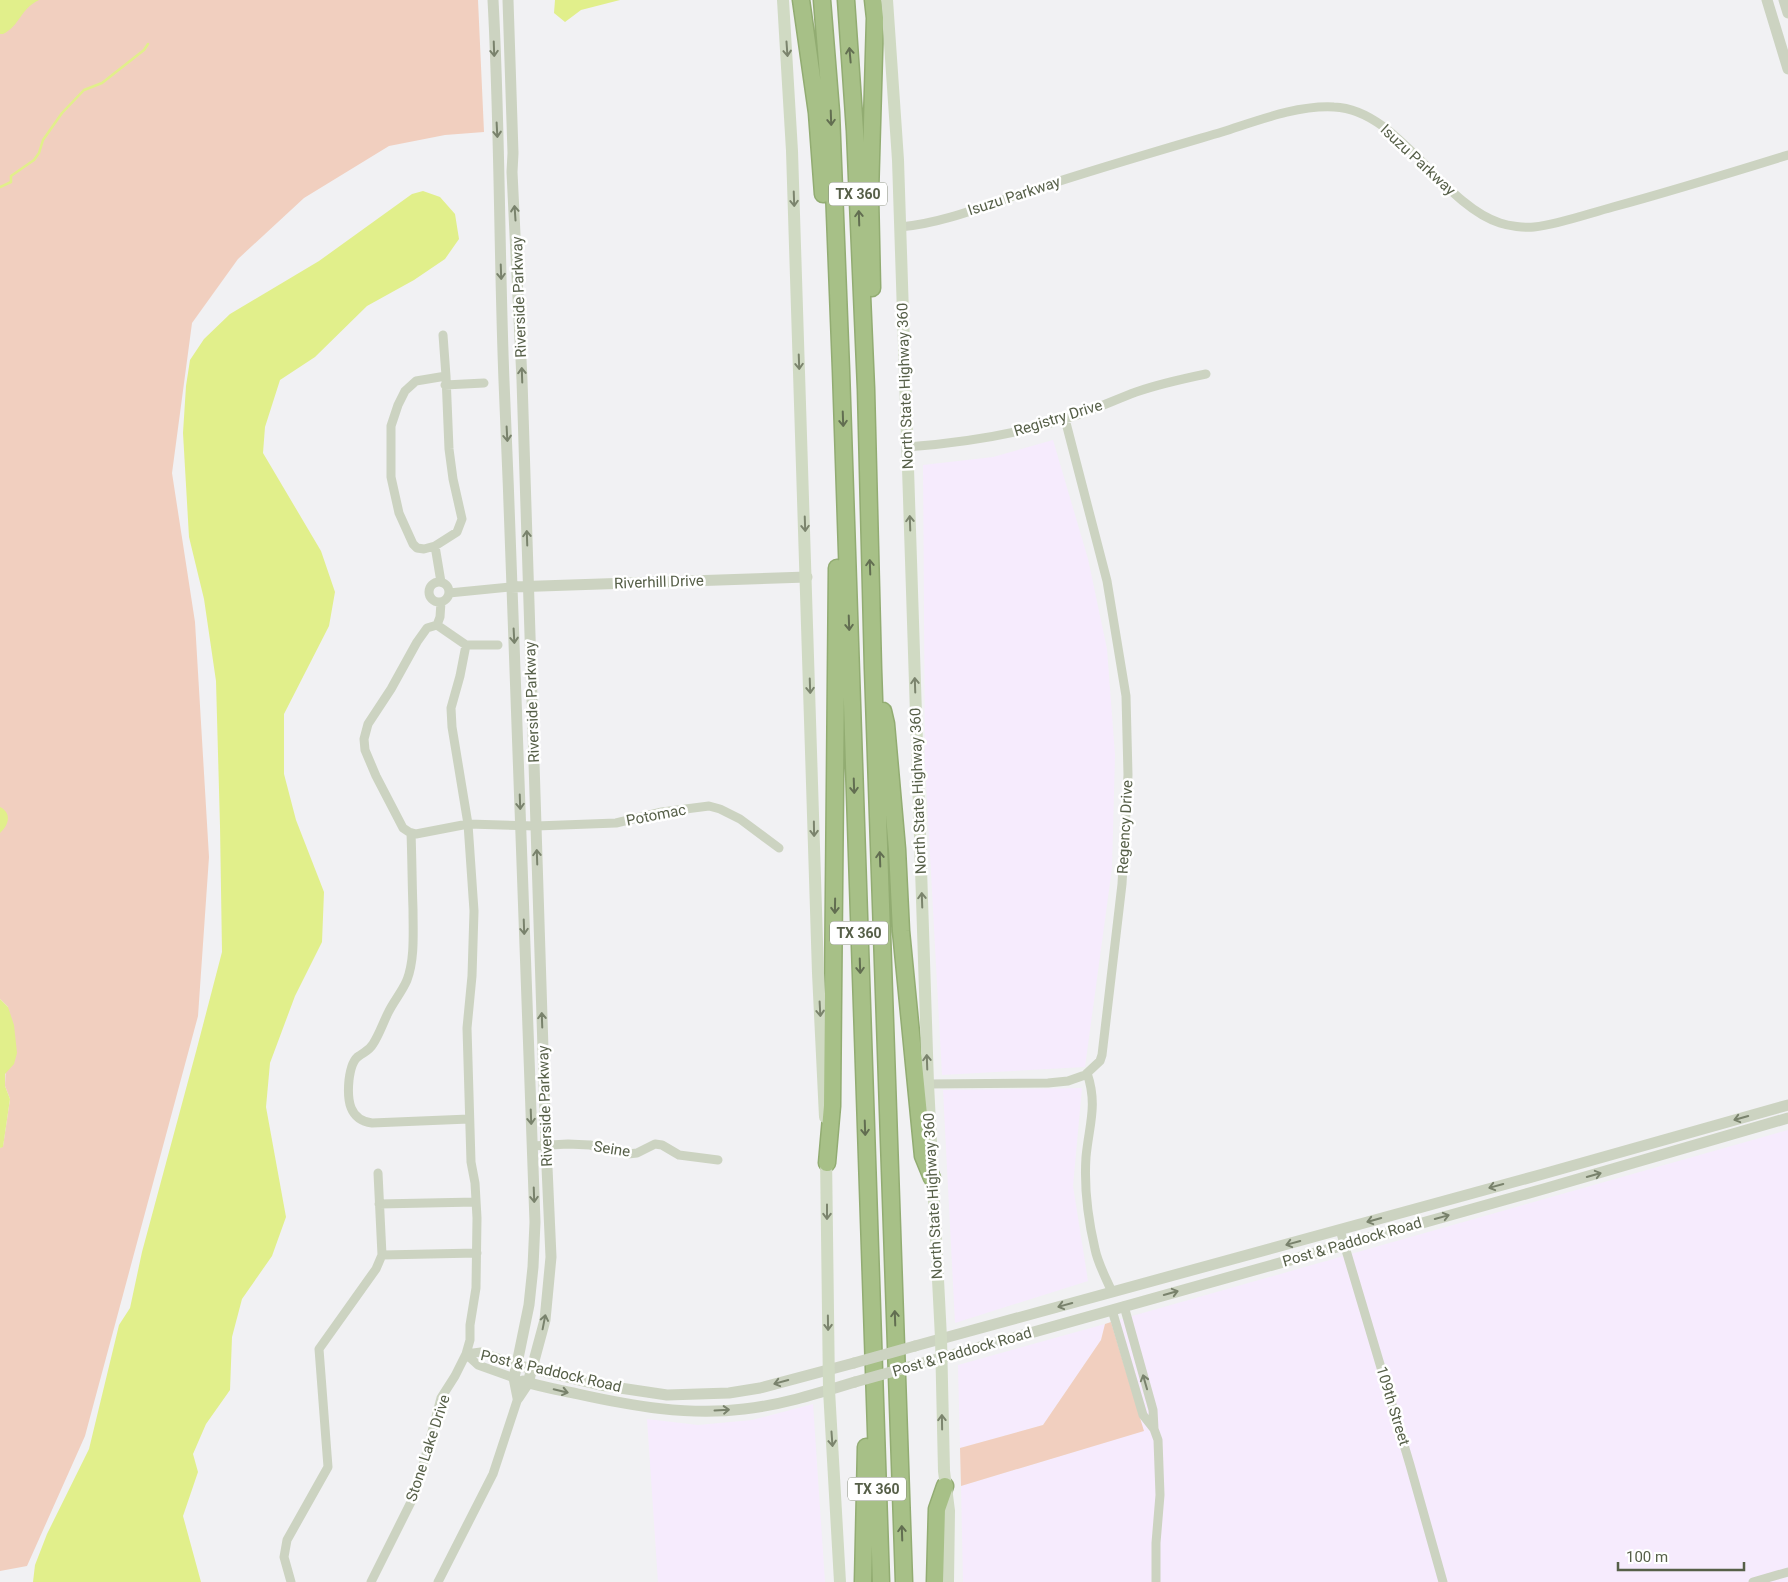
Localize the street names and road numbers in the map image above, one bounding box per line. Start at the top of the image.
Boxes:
street label: Isuzu Parkway [1377,121,1459,199]
street label: Isuzu Parkway [965,173,1063,219]
road number: TX 360 [829,182,887,205]
street label: Riverside Parkway [508,236,530,358]
street label: North State Highway 360 [893,302,917,470]
street label: Registry Drive [1012,396,1104,440]
street label: Riverhill Drive [614,571,704,593]
street label: Riverside Parkway [521,641,543,763]
street label: North State Highway 360 [906,707,930,875]
street label: Regency Drive [1114,779,1136,875]
street label: Potomac [625,800,688,830]
road number: TX 360 [830,921,888,944]
street label: Riverside Parkway [534,1045,556,1167]
street label: North State Highway 360 [920,1112,946,1280]
street label: Seine [592,1137,632,1161]
street label: Post & Paddock Road [1280,1214,1424,1270]
street label: Post & Paddock Road [890,1324,1034,1380]
street label: Post & Paddock Road [479,1346,623,1396]
street label: 109th Street [1372,1364,1414,1448]
street label: Stone Lake Drive [402,1392,454,1504]
road number: TX 360 [848,1478,906,1500]

